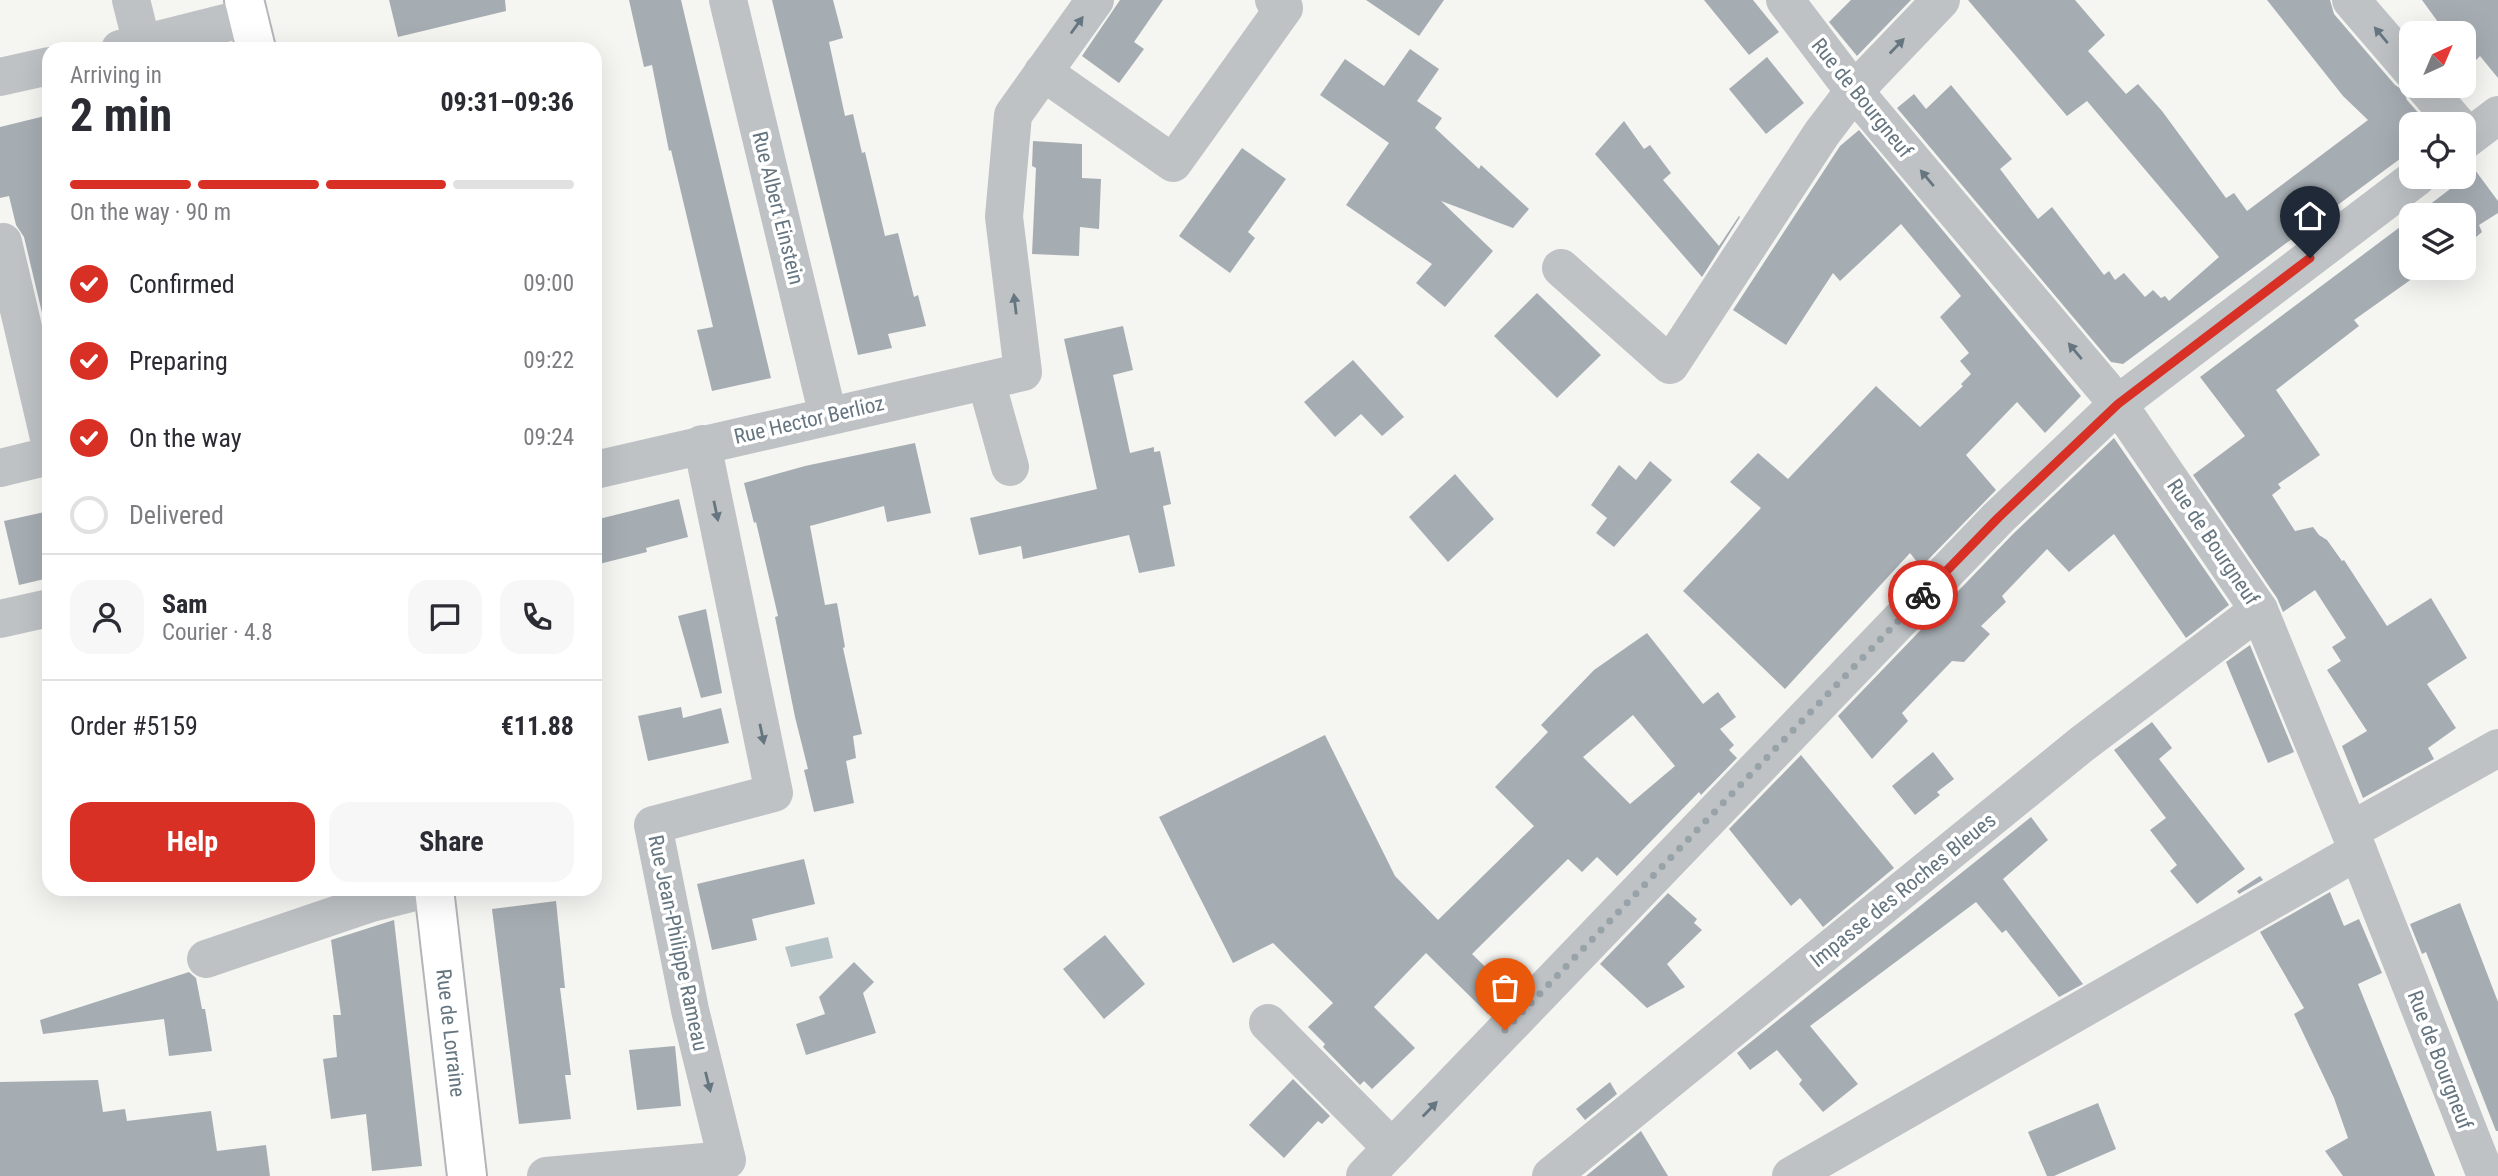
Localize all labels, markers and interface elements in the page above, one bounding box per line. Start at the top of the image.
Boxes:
one-way arrow [1070,16,1084,34]
north arrow [2399,21,2476,98]
map controls [2399,21,2476,280]
one-way arrow [2374,27,2389,44]
street label: Rue de Bourgneuf [1807,33,1918,163]
one-way arrow [1889,38,1905,55]
text: Arriving in [70,62,162,89]
text: 09:31–09:36 [440,87,574,117]
text: 2 min [70,88,172,142]
button: locate [2399,112,2476,189]
street label: Rue Albert Einstein [747,129,809,287]
one-way arrow [1920,169,1935,186]
pin [2280,186,2340,258]
icon: home [2291,197,2329,235]
text: On the way · 90 m [70,199,231,226]
button: layers [2399,203,2476,280]
icon: check [70,265,108,303]
text: Confirmed [129,269,235,299]
text: 09:00 [523,270,574,297]
one-way arrow [1009,293,1020,315]
icon: check [70,342,108,380]
one-way arrow [2067,342,2083,360]
text: Preparing [129,346,228,376]
text: 09:22 [523,347,574,374]
street label: Rue Hector Berlioz [732,391,886,449]
icon: check [70,419,108,457]
text: On the way [129,423,242,453]
text: 09:24 [523,424,574,451]
street label: Rue de Bourgneuf [2162,475,2264,610]
text: Delivered [129,500,224,530]
one-way arrow [710,500,721,522]
courier [1888,560,1958,630]
icon: bike [1904,576,1942,614]
button: person [70,580,144,654]
button: chat [408,580,482,654]
button: phone [500,580,574,654]
text: Sam [162,589,208,619]
text: Courier · 4.8 [162,619,273,646]
text: Order #5159 [70,711,198,741]
text: €11.88 [501,711,574,741]
one-way arrow [756,723,767,745]
button: Help [70,802,315,882]
button: Share [329,802,574,882]
street label: Impasse des Roches Bleues [1806,808,2000,972]
street label: Rue Jean-Philippe Rameau [643,833,713,1053]
pin [1475,958,1535,1030]
street label: Rue de Lorraine [431,968,470,1099]
icon: bag [1486,969,1524,1007]
street label: Rue de Bourgneuf [2403,987,2478,1133]
one-way arrow [703,1071,714,1093]
one-way arrow [1421,1101,1437,1118]

